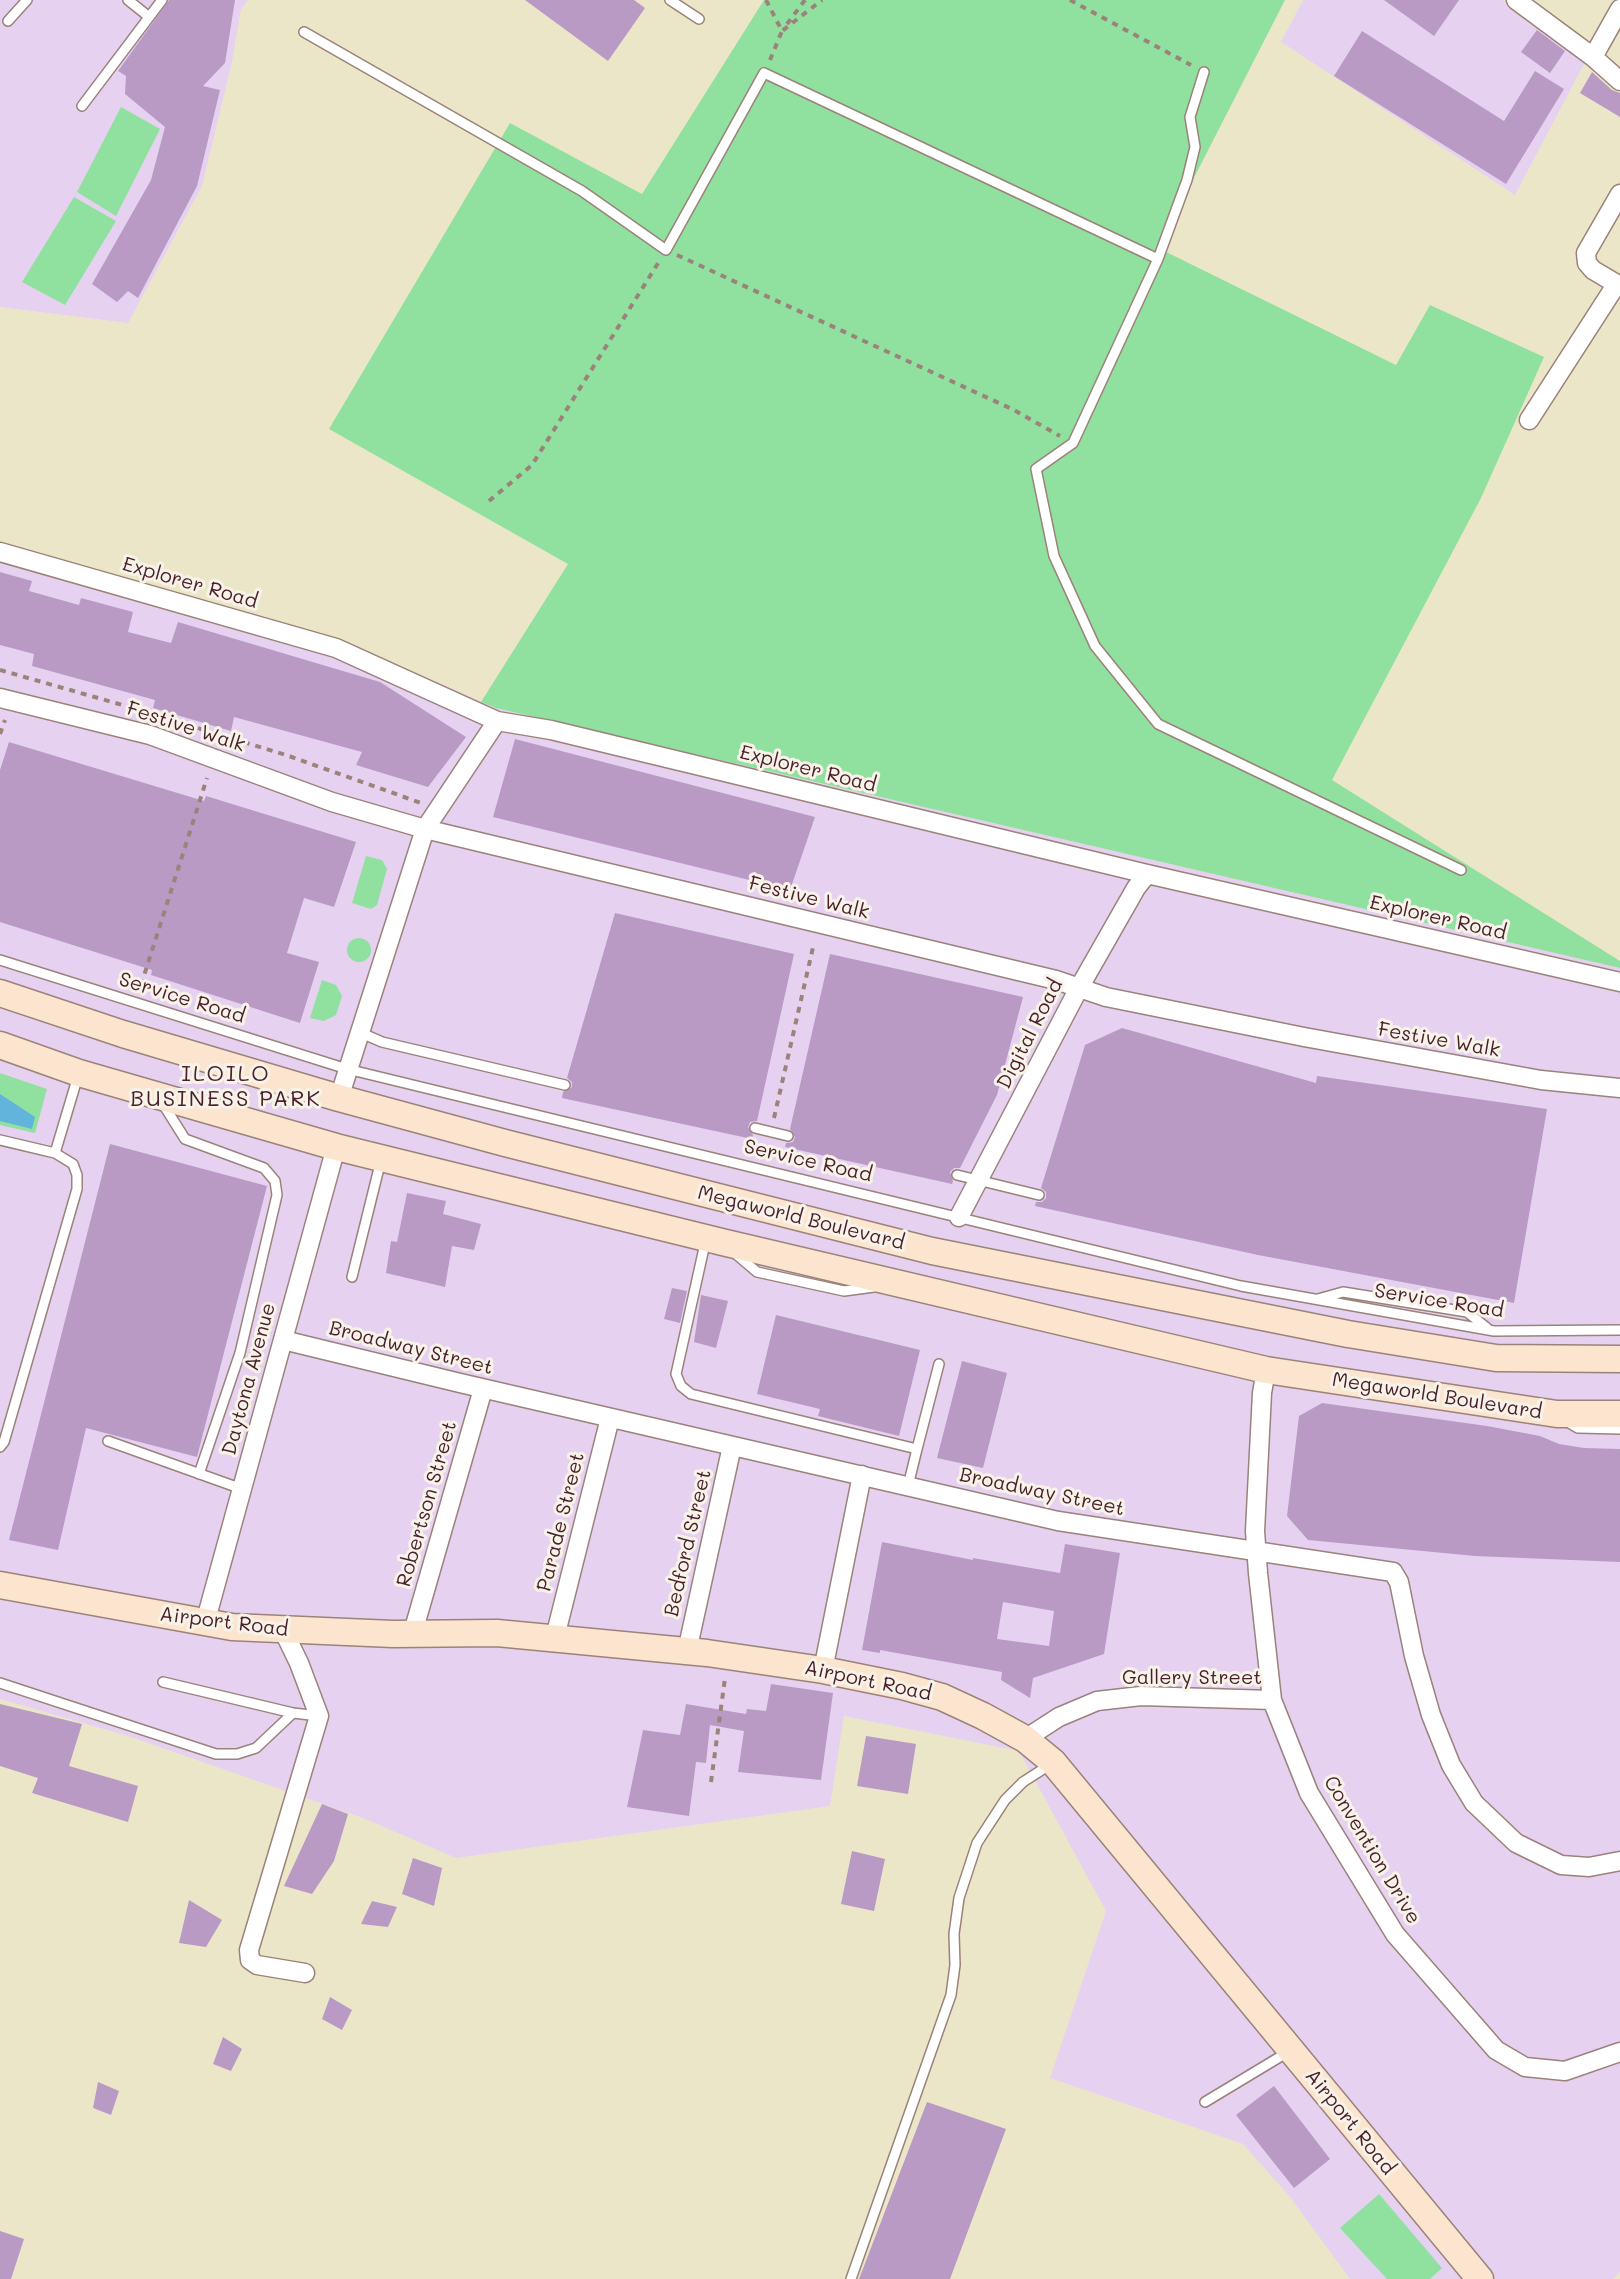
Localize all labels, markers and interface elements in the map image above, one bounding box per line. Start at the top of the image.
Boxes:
street label: Explorer Road [120,552,260,614]
street label: Festive Walk [124,697,248,757]
street label: Explorer Road [737,740,879,798]
street label: Festive Walk [746,871,872,925]
street label: Explorer Road [1367,891,1509,945]
street label: Service Road [116,967,248,1029]
street label: Digital Road [992,975,1068,1093]
street label: Festive Walk [1376,1017,1502,1063]
district label: ILOILO BUSINESS PARK [130,1061,322,1112]
street label: Service Road [742,1135,874,1187]
street label: Megaworld Boulevard [695,1181,907,1255]
street label: Service Road [1373,1279,1505,1323]
street label: Daytona Avenue [217,1300,281,1458]
street label: Broadway Street [327,1316,495,1380]
street label: Megaworld Boulevard [1330,1368,1544,1424]
street label: Robertson Street [392,1418,462,1590]
street label: Parade Street [532,1450,590,1594]
street label: Broadway Street [957,1463,1127,1521]
street label: Bedford Street [659,1467,717,1619]
street label: Airport Road [158,1602,290,1642]
street label: Airport Road [802,1656,934,1706]
street label: Gallery Street [1122,1666,1262,1690]
street label: Convention Drive [1318,1772,1426,1928]
street label: Airport Road [1300,2064,1400,2180]

